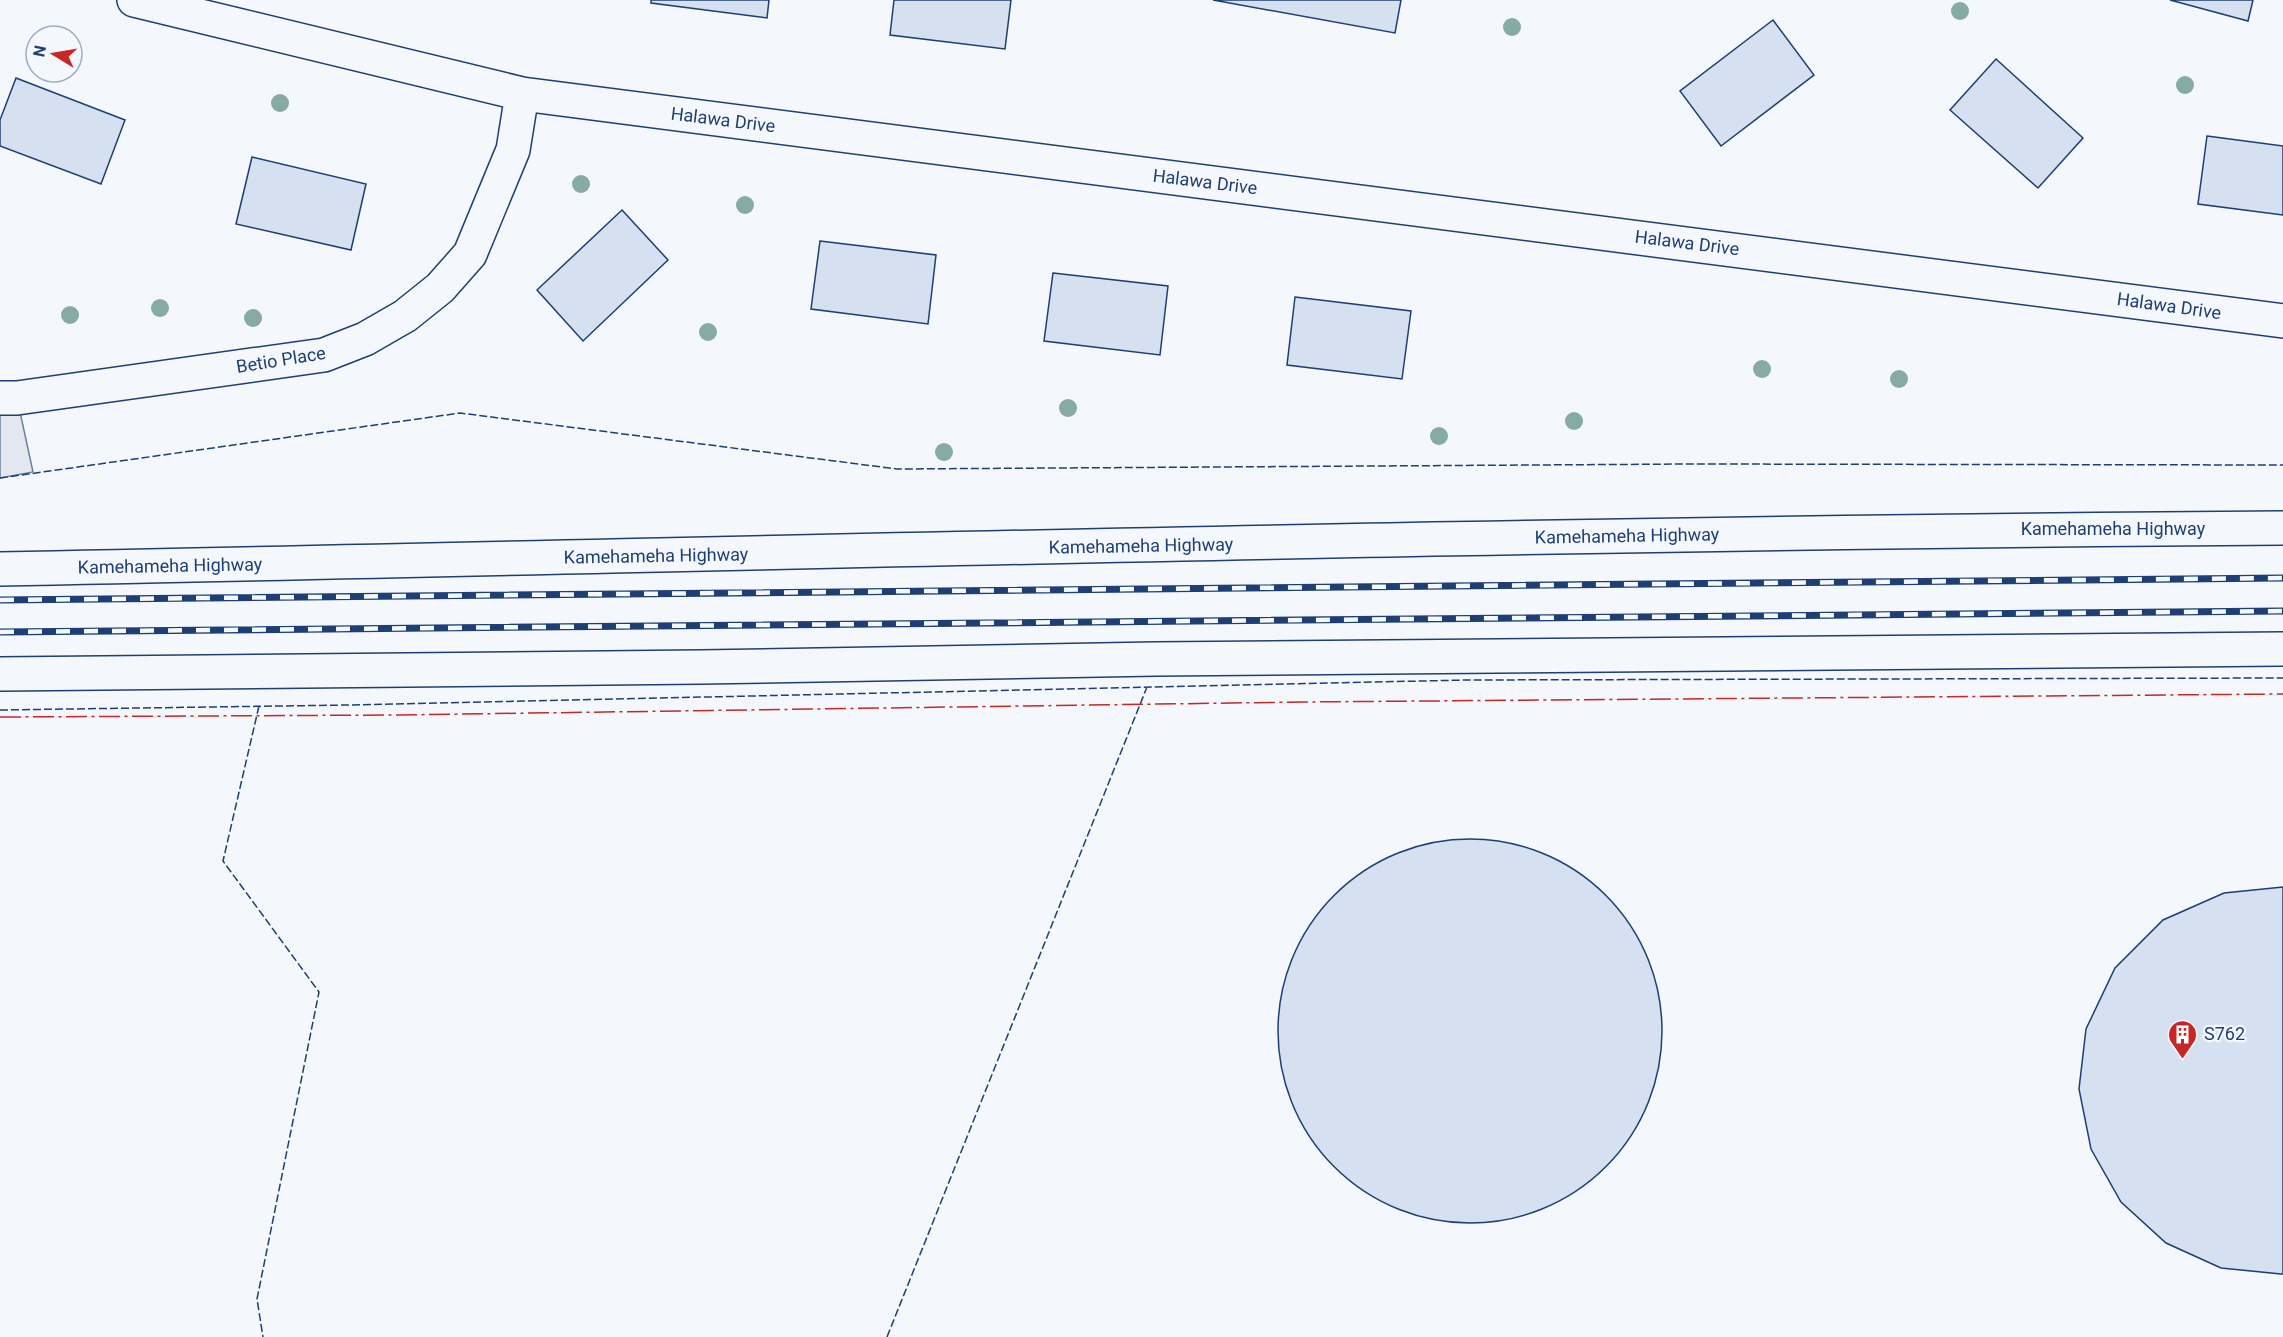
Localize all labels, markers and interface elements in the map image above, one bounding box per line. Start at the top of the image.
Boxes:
north arrow [24,24,84,84]
text: N [29,44,50,59]
street label: Halawa Drive [670,103,776,136]
street label: Halawa Drive [1152,165,1258,198]
street label: Halawa Drive [1634,226,1740,259]
street label: Halawa Drive [2116,288,2223,323]
street label: Betio Place [235,342,327,377]
street label: Kamehameha Highway [2021,518,2206,539]
street label: Kamehameha Highway [1535,523,1720,548]
street label: Kamehameha Highway [1049,533,1234,558]
street label: Kamehameha Highway [564,543,749,568]
street label: Kamehameha Highway [78,553,263,578]
building icon: S762 [2167,1018,2199,1060]
place label: S762 [2204,1023,2245,1044]

